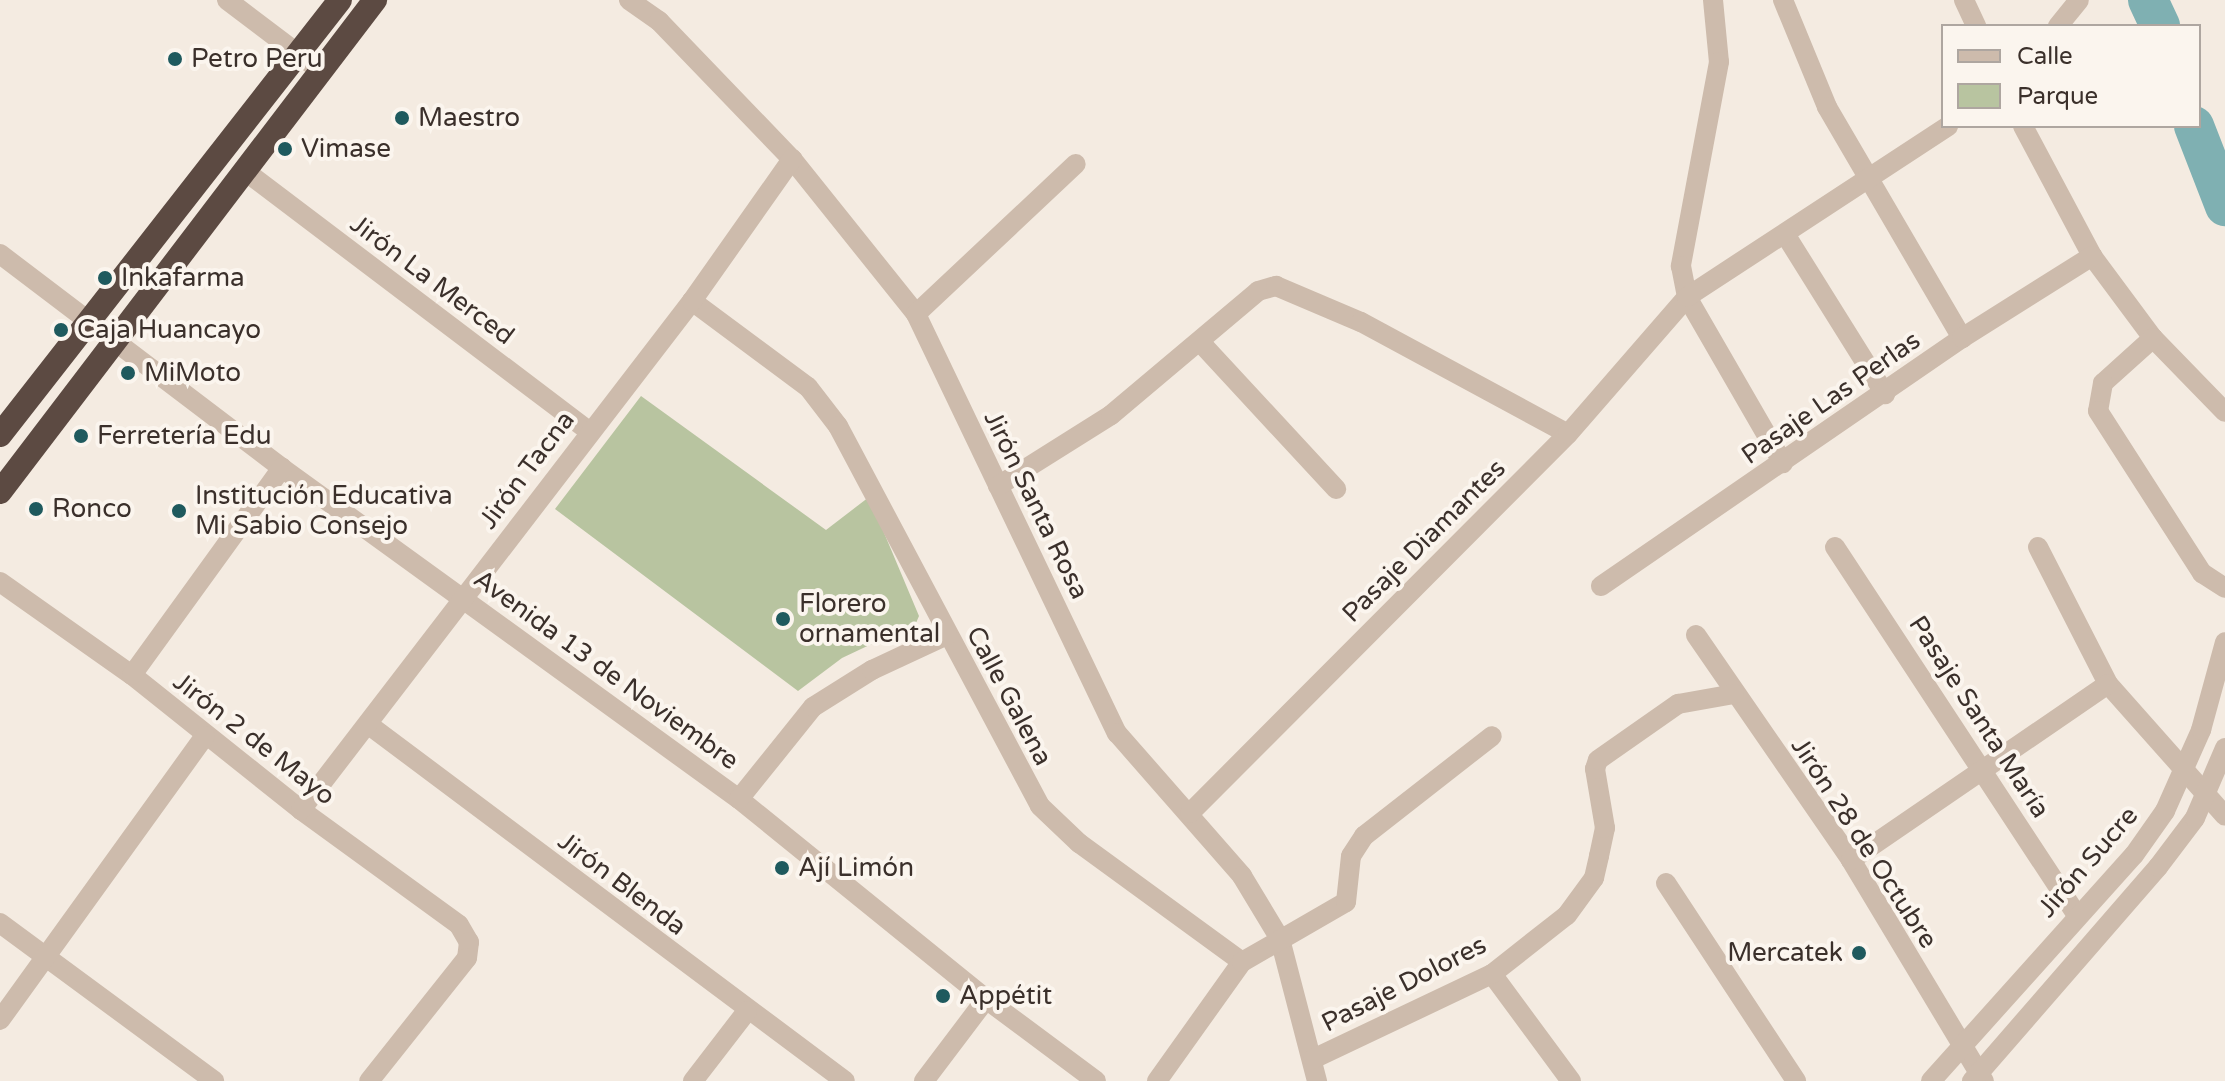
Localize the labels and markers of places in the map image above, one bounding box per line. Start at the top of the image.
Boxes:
place label: Petro Peru [191,43,323,75]
marker: Petro Peru [166,50,184,68]
place label: Maestro [418,102,520,134]
marker: Maestro [393,109,411,127]
place label: Vimase [301,133,391,165]
marker: Vimase [276,140,294,158]
place label: Inkafarma [121,262,245,294]
marker: Inkafarma [96,269,114,287]
place label: Caja Huancayo [77,314,261,346]
marker: Caja Huancayo [52,321,70,339]
place label: MiMoto [144,357,241,389]
marker: MiMoto [119,364,137,382]
place label: Ferretería Edu [97,420,271,452]
marker: Ferretería Edu [72,427,90,445]
place label: Institución Educativa Mi Sabio Consejo [195,480,453,542]
place label: Ronco [52,493,132,525]
marker: Ronco [27,500,45,518]
marker: Institución Educativa Mi Sabio Consejo [170,502,188,520]
place label: Florero ornamental [799,588,940,650]
marker: Florero ornamental [774,610,792,628]
place label: Ají Limón [798,852,914,884]
marker: Ají Limón [773,859,791,877]
place label: Mercatek [1727,937,1843,969]
marker: Mercatek [1850,944,1868,962]
place label: Appétit [959,980,1052,1012]
marker: Appétit [934,987,952,1005]

